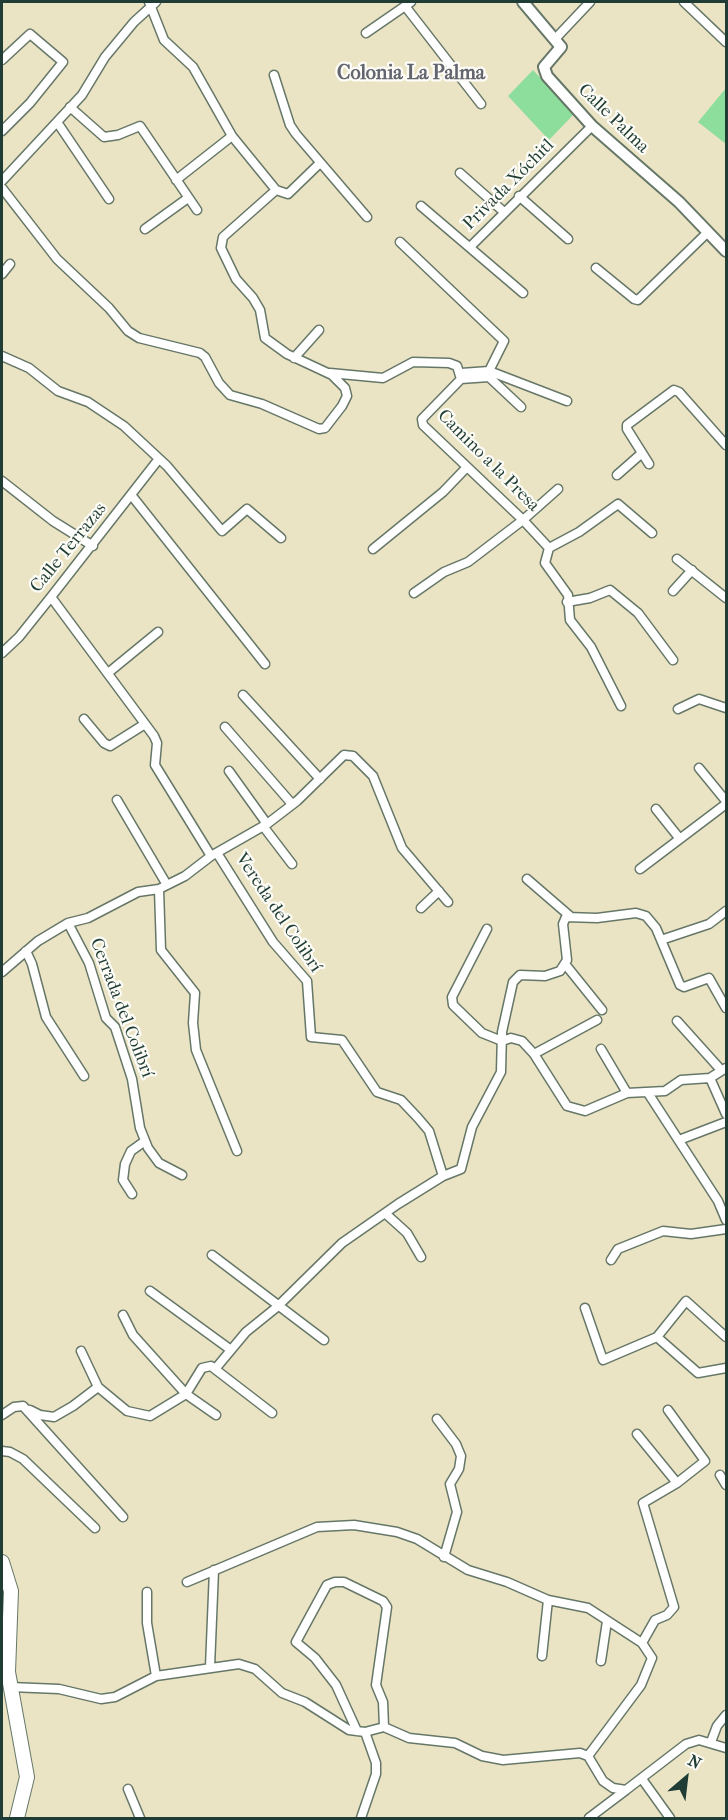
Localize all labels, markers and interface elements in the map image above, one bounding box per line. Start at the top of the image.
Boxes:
district label: Colonia La Palma [337,62,485,86]
street label: Calle Palma [573,80,653,158]
street label: Privada Xóchitl [459,135,559,235]
street label: Camino a la Presa [432,405,544,517]
street label: Calle Terrazas [26,499,112,597]
street label: Vereda del Colibrí [230,849,326,977]
street label: Cerrada del Colibrí [84,935,158,1081]
north arrow [656,1748,716,1808]
text: N [685,1750,704,1773]

